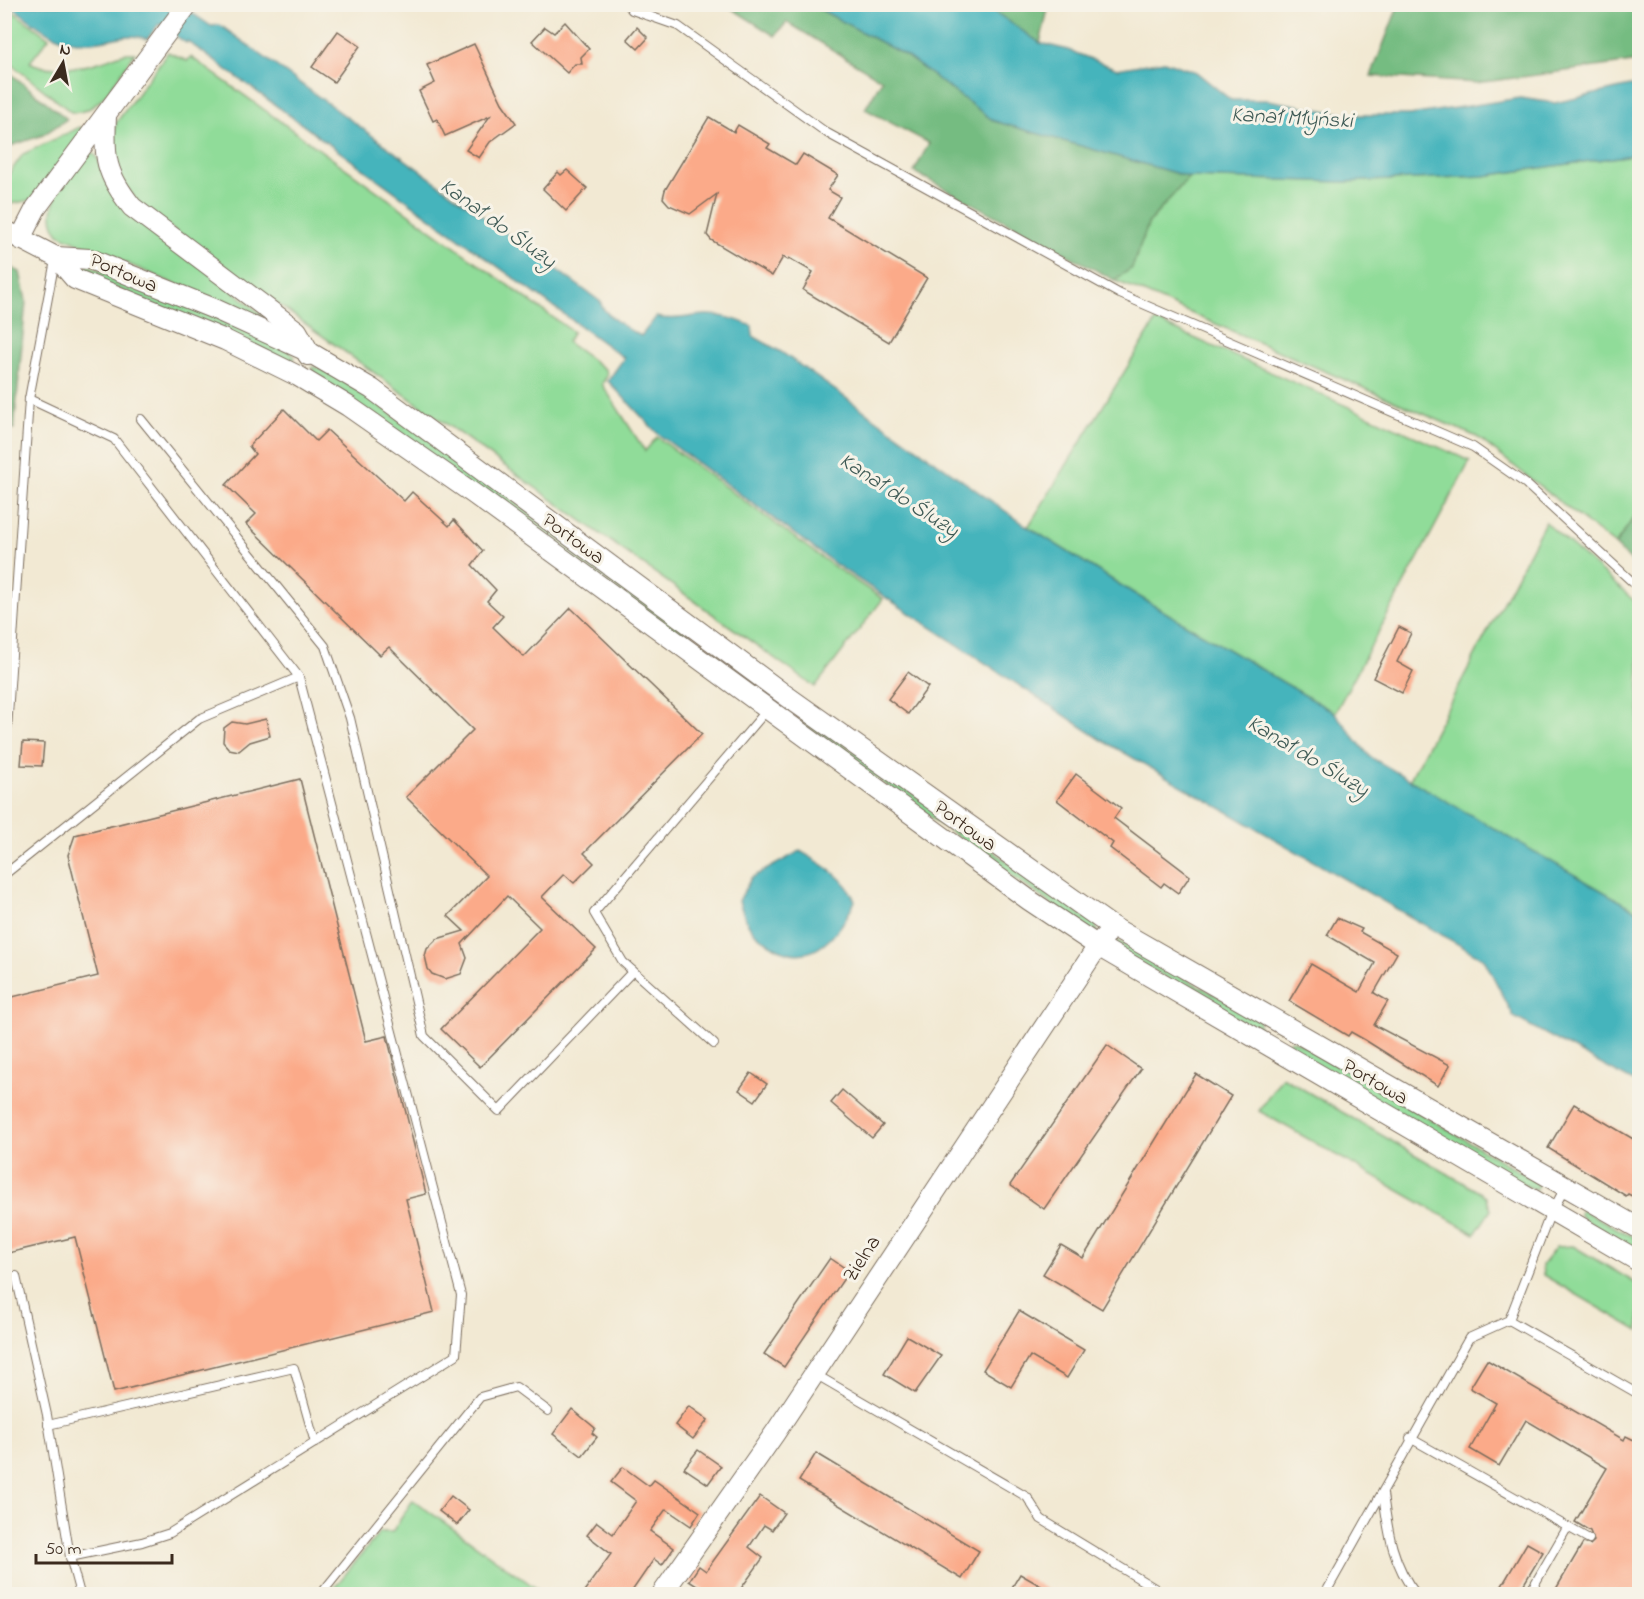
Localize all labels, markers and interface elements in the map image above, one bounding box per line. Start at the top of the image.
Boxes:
north arrow [33,33,93,93]
text: N [58,37,73,63]
water label: Kanał Młyński [1230,100,1356,138]
water label: Kanał do Śluzy [432,171,563,278]
street label: Portowa [84,246,162,302]
water label: Kanał do Śluzy [832,446,965,548]
street label: Portowa [535,506,611,573]
water label: Kanał do Śluzy [1241,709,1375,807]
street label: Portowa [927,793,1003,860]
street label: Portowa [1337,1052,1413,1114]
street label: Zielna [836,1230,889,1288]
scale bar [36,1527,172,1565]
text: 50 m [45,1537,82,1563]

